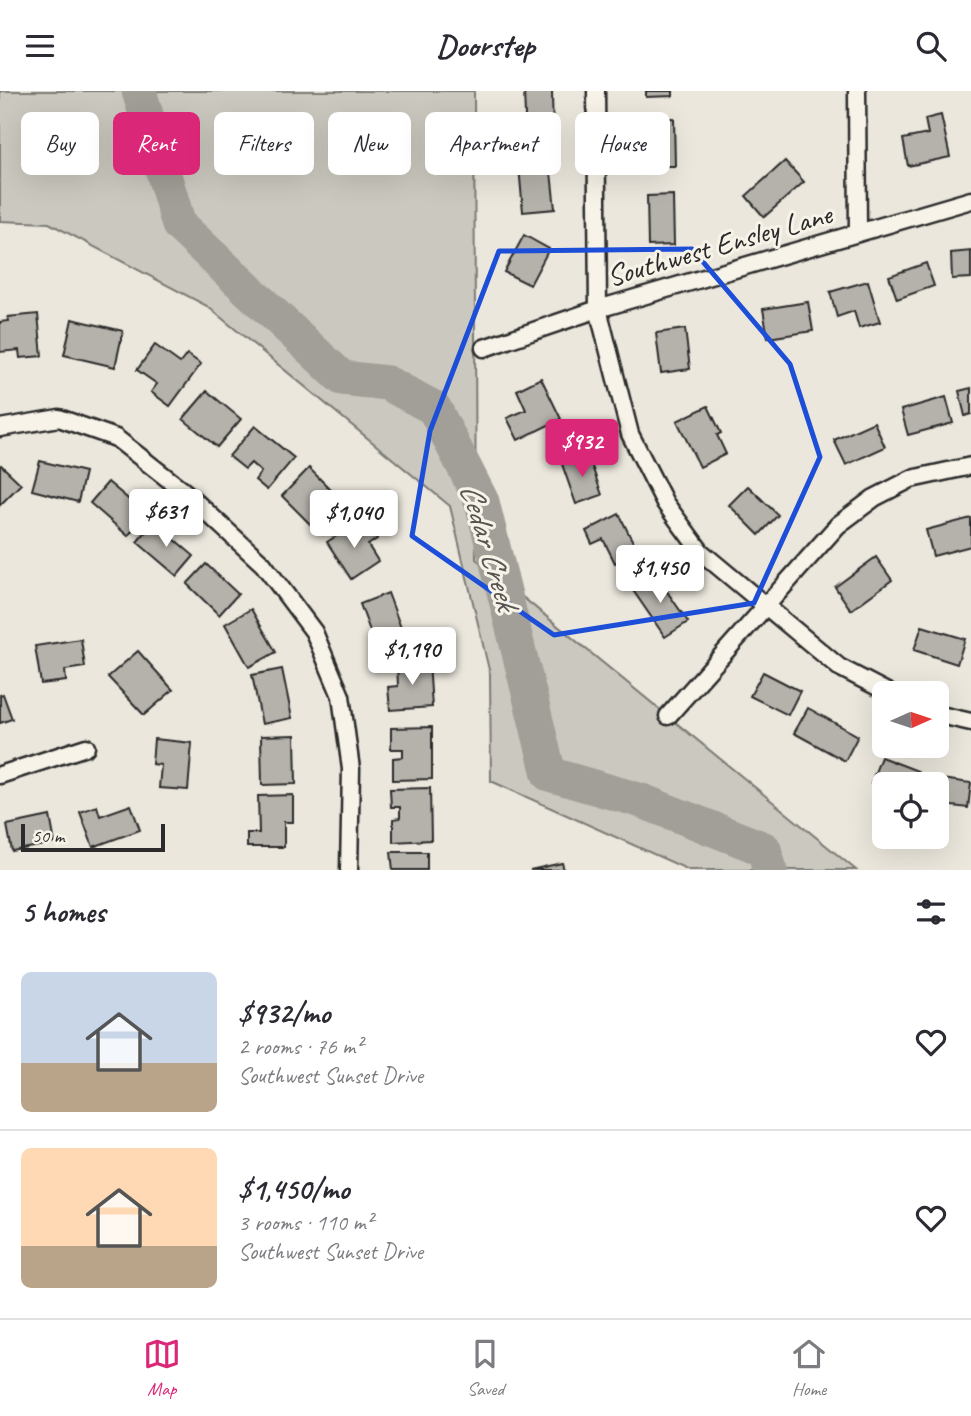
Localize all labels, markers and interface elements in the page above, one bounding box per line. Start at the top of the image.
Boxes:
text: Doorstep [436,25,535,66]
icon: menu [21,27,59,65]
icon: search [912,27,950,65]
chip: Buy [21,112,99,175]
chip: Rent [113,112,200,175]
chip: Filters [214,112,314,175]
chip: New [328,112,411,175]
chip: Apartment [425,112,561,175]
chip: House [575,112,670,175]
street label: Southwest Ensley Lane [602,194,838,295]
pin: $932 [541,419,623,479]
text: $932 [561,427,603,456]
water label: Cedar Creek [450,478,529,619]
pin: $631 [125,489,207,549]
pin: $1,040 [297,491,411,550]
text: $631 [145,497,187,526]
text: $1,040 [326,498,382,527]
pin: $1,450 [603,545,717,605]
text: $1,450 [632,553,688,582]
pin: $1,190 [355,627,469,687]
text: $1,190 [384,635,440,664]
north arrow [872,681,948,758]
map controls [872,681,949,849]
button: locate [872,772,949,849]
scale bar [21,821,164,853]
text: 50 m [32,824,64,848]
text: 5 homes [21,893,105,931]
icon: filters [912,893,950,931]
text: $932/mo [238,994,330,1032]
icon: home [77,1000,161,1084]
icon: heart [912,1023,950,1061]
text: 2 rooms · 76 m² [238,1032,362,1061]
text: Southwest Sunset Drive [238,1061,423,1090]
text: $1,450/mo [238,1170,349,1208]
icon: home [77,1176,161,1260]
icon: heart [912,1199,950,1237]
text: 3 rooms · 110 m² [238,1208,373,1237]
text: Southwest Sunset Drive [238,1237,423,1266]
tab: Map [143,1335,181,1401]
tab: Saved [466,1335,504,1401]
tab: Home [790,1335,828,1401]

